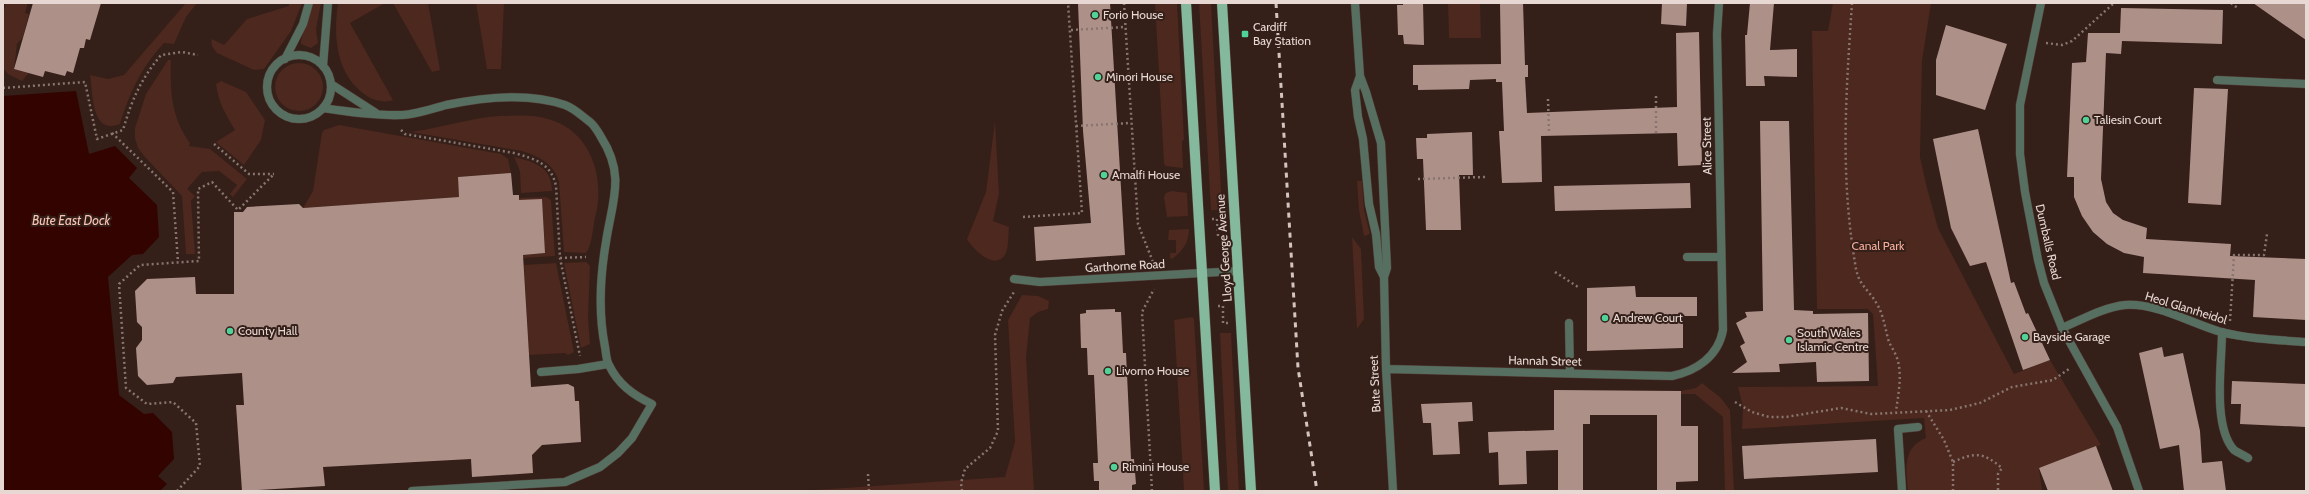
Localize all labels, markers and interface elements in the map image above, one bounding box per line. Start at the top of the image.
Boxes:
place label: Forio House [1103,7,1163,22]
marker: Forio House [1090,10,1100,20]
place label: Cardiff Bay Station [1253,19,1311,48]
marker: Cardiff Bay Station [1240,29,1250,39]
place label: Minori House [1106,69,1173,84]
marker: Minori House [1093,72,1103,82]
place label: Taliesin Court [2094,112,2162,127]
marker: Taliesin Court [2081,115,2091,125]
street label: Alice Street [1698,117,1715,175]
place label: Amalfi House [1112,167,1180,182]
marker: Amalfi House [1099,170,1109,180]
street label: Lloyd George Avenue [1212,194,1235,302]
street label: Dumballs Road [2032,203,2064,281]
water label: Bute East Dock [32,212,110,228]
park label: Canal Park [1852,238,1905,253]
street label: Garthorne Road [1085,256,1165,275]
street label: Heol Glanrheidol [2143,288,2229,327]
place label: Andrew Court [1613,310,1683,325]
marker: Andrew Court [1600,313,1610,323]
place label: County Hall [238,323,297,338]
place label: South Wales Islamic Centre [1797,325,1869,354]
marker: County Hall [225,326,235,336]
place label: Bayside Garage [2033,329,2110,344]
marker: Bayside Garage [2020,332,2030,342]
marker: South Wales Islamic Centre [1784,335,1794,345]
street label: Hannah Street [1508,352,1582,369]
street label: Bute Street [1366,355,1383,413]
place label: Livorno House [1116,363,1189,378]
marker: Livorno House [1103,366,1113,376]
place label: Rimini House [1122,459,1189,474]
marker: Rimini House [1109,462,1119,472]

